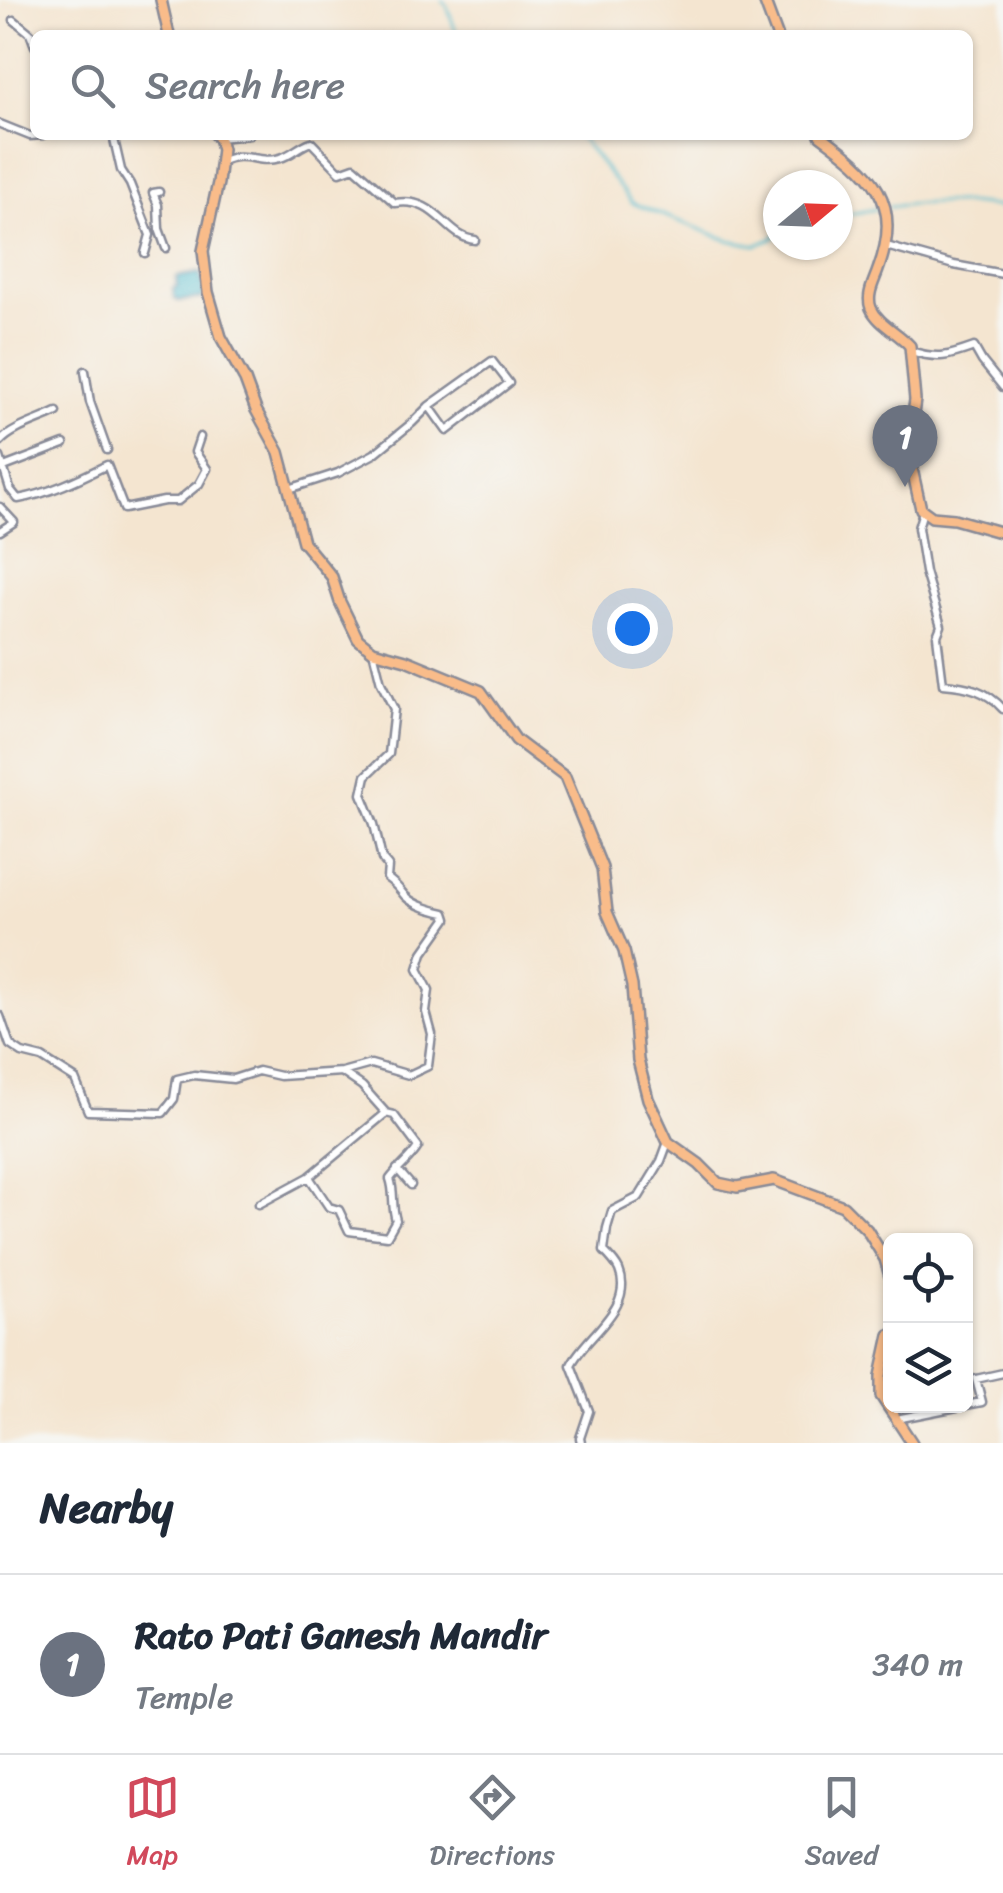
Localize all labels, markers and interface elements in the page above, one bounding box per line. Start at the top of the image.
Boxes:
search box [30,30,973,140]
text: Search here [145,52,345,119]
icon: search [65,58,120,113]
north arrow [763,170,853,260]
pin: 1 [872,404,938,487]
your location [607,603,658,654]
map controls [883,1233,973,1413]
button: locate [883,1233,973,1323]
button: layers [883,1323,973,1413]
text: Nearby [40,1471,173,1545]
text: Rato Pati Ganesh Mandir [135,1602,547,1669]
text: 1 [66,1636,79,1693]
text: 340 m [872,1636,963,1693]
text: Temple [135,1669,233,1726]
tab: Map [125,1770,180,1879]
tab: Directions [429,1770,555,1879]
tab: Saved [804,1770,878,1879]

